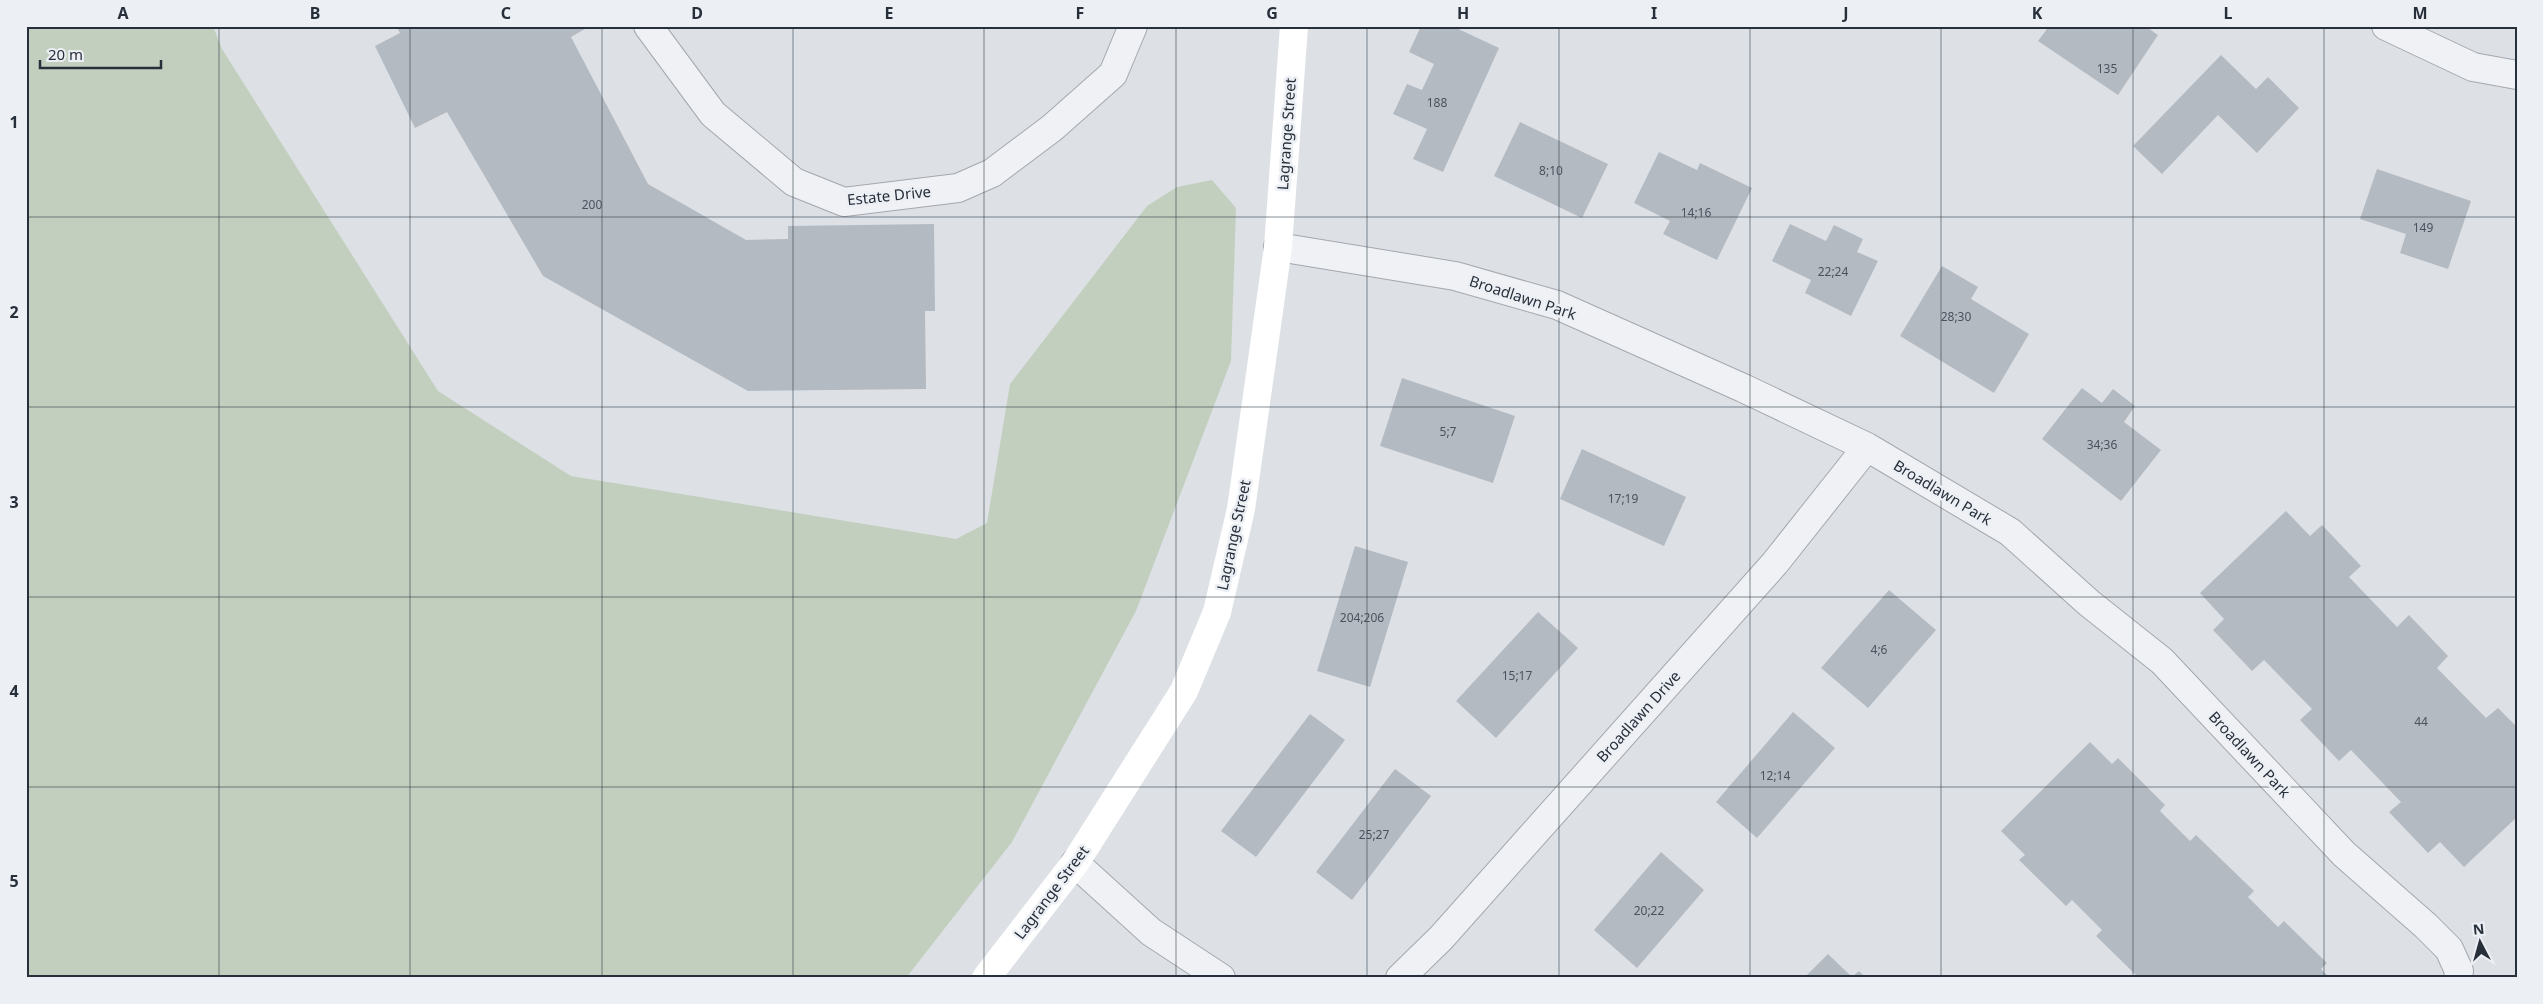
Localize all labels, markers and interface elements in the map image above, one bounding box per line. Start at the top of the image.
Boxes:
text: A [117,2,129,24]
text: B [310,2,320,24]
text: C [501,2,511,24]
text: D [691,2,703,24]
text: E [885,2,894,24]
text: F [1076,2,1084,24]
text: G [1266,2,1278,24]
text: H [1457,2,1469,24]
text: I [1651,2,1657,24]
text: J [1841,2,1849,24]
text: K [2032,2,2043,24]
text: L [2224,2,2233,24]
text: M [2412,2,2428,24]
scale bar [40,38,161,70]
text: 20 m [48,44,83,64]
house number: 135 [2097,60,2117,77]
street label: Lagrange Street [1272,77,1300,191]
house number: 188 [1427,94,1447,111]
text: 1 [9,111,19,133]
house number: 8;10 [1539,162,1563,179]
street label: Estate Drive [846,181,932,209]
house number: 200 [582,196,602,213]
house number: 14;16 [1681,204,1711,221]
house number: 149 [2413,219,2433,236]
house number: 22;24 [1818,263,1848,280]
street label: Broadlawn Park [1467,270,1579,324]
text: 2 [9,301,19,323]
house number: 28;30 [1941,308,1971,325]
house number: 5;7 [1440,423,1457,440]
house number: 34;36 [2087,436,2117,453]
street label: Broadlawn Park [1890,455,1996,529]
street label: Lagrange Street [1212,477,1255,592]
house number: 17;19 [1608,490,1638,507]
text: 3 [9,491,19,513]
house number: 204;206 [1340,609,1384,626]
house number: 4;6 [1871,641,1888,658]
street label: Broadlawn Drive [1592,666,1684,766]
house number: 15;17 [1502,667,1532,684]
text: 4 [9,680,19,702]
street label: Broadlawn Park [2205,706,2295,802]
house number: 44 [2414,713,2428,730]
house number: 12;14 [1760,767,1790,784]
house number: 25;27 [1359,826,1389,843]
street label: Lagrange Street [1009,841,1093,943]
text: 5 [9,870,19,892]
house number: 20;22 [1634,902,1664,919]
north arrow [2456,916,2506,966]
text: N [2472,919,2485,939]

